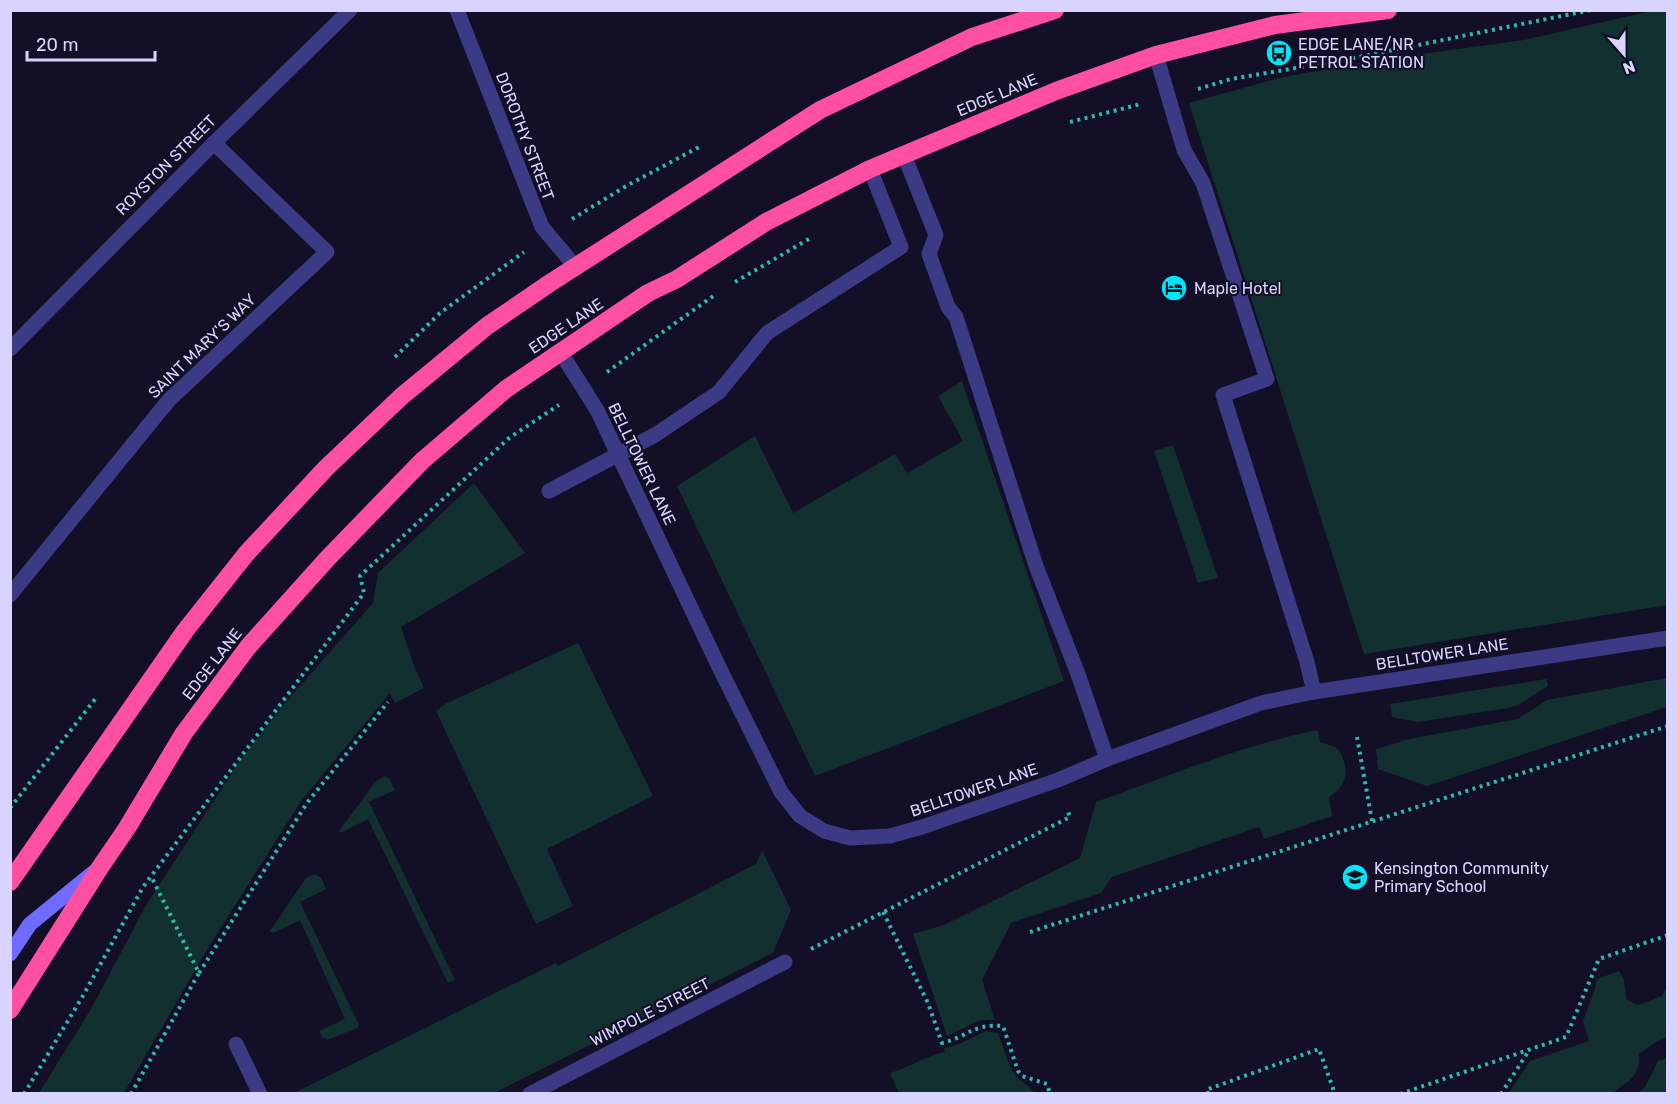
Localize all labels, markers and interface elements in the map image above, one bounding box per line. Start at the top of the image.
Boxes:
scale bar [27,24,154,62]
north arrow [1594,24,1654,84]
text: 20 m [36,34,78,56]
place label: EDGE LANE/NR PETROL STATION [1298,35,1424,72]
bus stop icon: EDGE LANE/NR PETROL STATION [1264,38,1294,68]
text: N [1620,57,1638,78]
street label: DOROTHY STREET [492,69,558,203]
street label: EDGE LANE [954,69,1040,121]
street label: ROYSTON STREET [112,111,220,219]
hotel icon: Maple Hotel [1159,273,1189,303]
place label: Maple Hotel [1194,279,1281,298]
street label: SAINT MARY'S WAY [144,290,260,402]
street label: EDGE LANE [525,294,607,358]
street label: BELLTOWER LANE [604,400,680,528]
street label: EDGE LANE [178,624,246,704]
street label: BELLTOWER LANE [1375,634,1509,674]
street label: BELLTOWER LANE [908,759,1040,821]
place label: Kensington Community Primary School [1374,859,1549,896]
school or university icon: Kensington Community Primary School [1340,862,1370,892]
street label: WIMPOLE STREET [587,974,713,1050]

